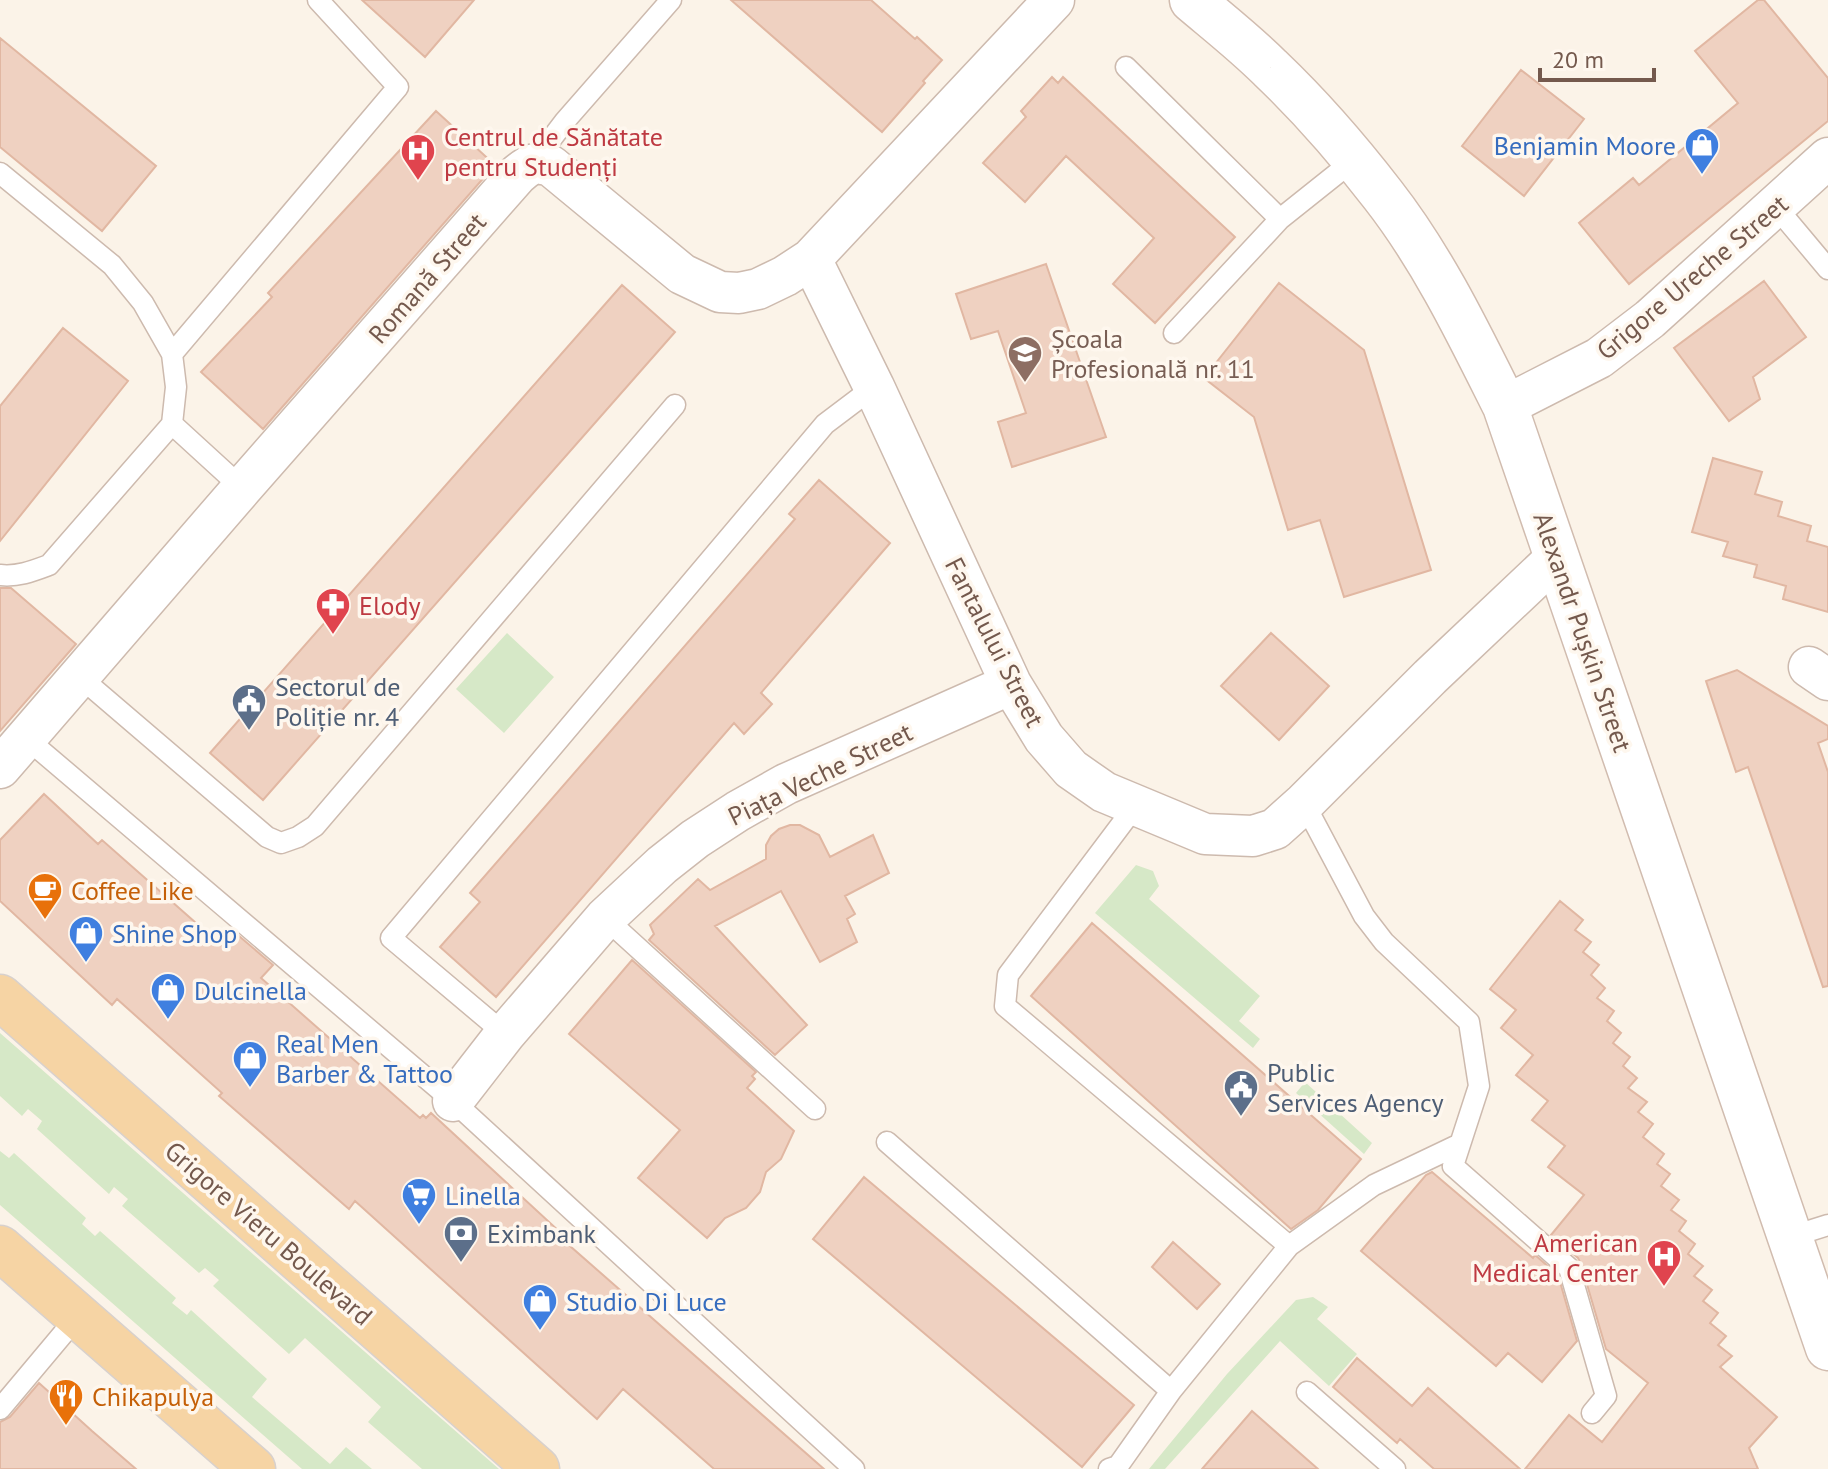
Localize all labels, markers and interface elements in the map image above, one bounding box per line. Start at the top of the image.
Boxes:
scale bar [1540,32,1654,82]
text: 20 m [1552,44,1604,75]
place label: Centrul de Sănătate pentru Studenți [444,120,663,183]
shop icon: Benjamin Moore [1683,126,1721,176]
place label: Benjamin Moore [1494,129,1676,162]
hospital icon: Centrul de Sănătate pentru Studenți [399,132,437,182]
street label: Grigore Ureche Street [1590,187,1795,367]
street label: Romană Street [361,206,493,350]
place label: Școala Profesională nr. 11 [1051,322,1255,385]
school or university icon: Școala Profesională nr. 11 [1006,334,1044,384]
street label: Alexandr Pușkin Street [1526,508,1640,756]
street label: Fantalului Street [938,552,1052,732]
pharmacy icon: Elody [314,586,352,636]
place label: Elody [359,589,421,622]
place label: Sectorul de Poliție nr. 4 [275,670,401,733]
public building icon: Sectorul de Poliție nr. 4 [230,682,268,732]
street label: Piața Veche Street [722,715,918,833]
cafe icon: Coffee Like [26,871,64,921]
place label: Coffee Like [71,874,194,907]
shop icon: Shine Shop [67,914,105,964]
place label: Shine Shop [112,917,237,950]
shop icon: Dulcinella [149,971,187,1021]
place label: Dulcinella [194,974,307,1007]
place label: Real Men Barber & Tattoo [276,1027,453,1090]
shop icon: Real Men Barber & Tattoo [231,1039,269,1089]
place label: Public Services Agency [1267,1056,1444,1119]
public building icon: Public Services Agency [1222,1068,1260,1118]
street label: Grigore Vieru Boulevard [158,1134,380,1332]
supermarket icon: Linella [400,1176,438,1226]
place label: Linella [445,1179,521,1212]
bank icon: Eximbank [442,1214,480,1264]
place label: Eximbank [487,1217,597,1250]
place label: American Medical Center [1472,1226,1638,1289]
hospital icon: American Medical Center [1645,1238,1683,1288]
shop icon: Studio Di Luce [521,1282,559,1332]
place label: Studio Di Luce [566,1285,727,1318]
restaurant icon: Chikapulya [47,1377,85,1427]
place label: Chikapulya [92,1380,214,1413]

